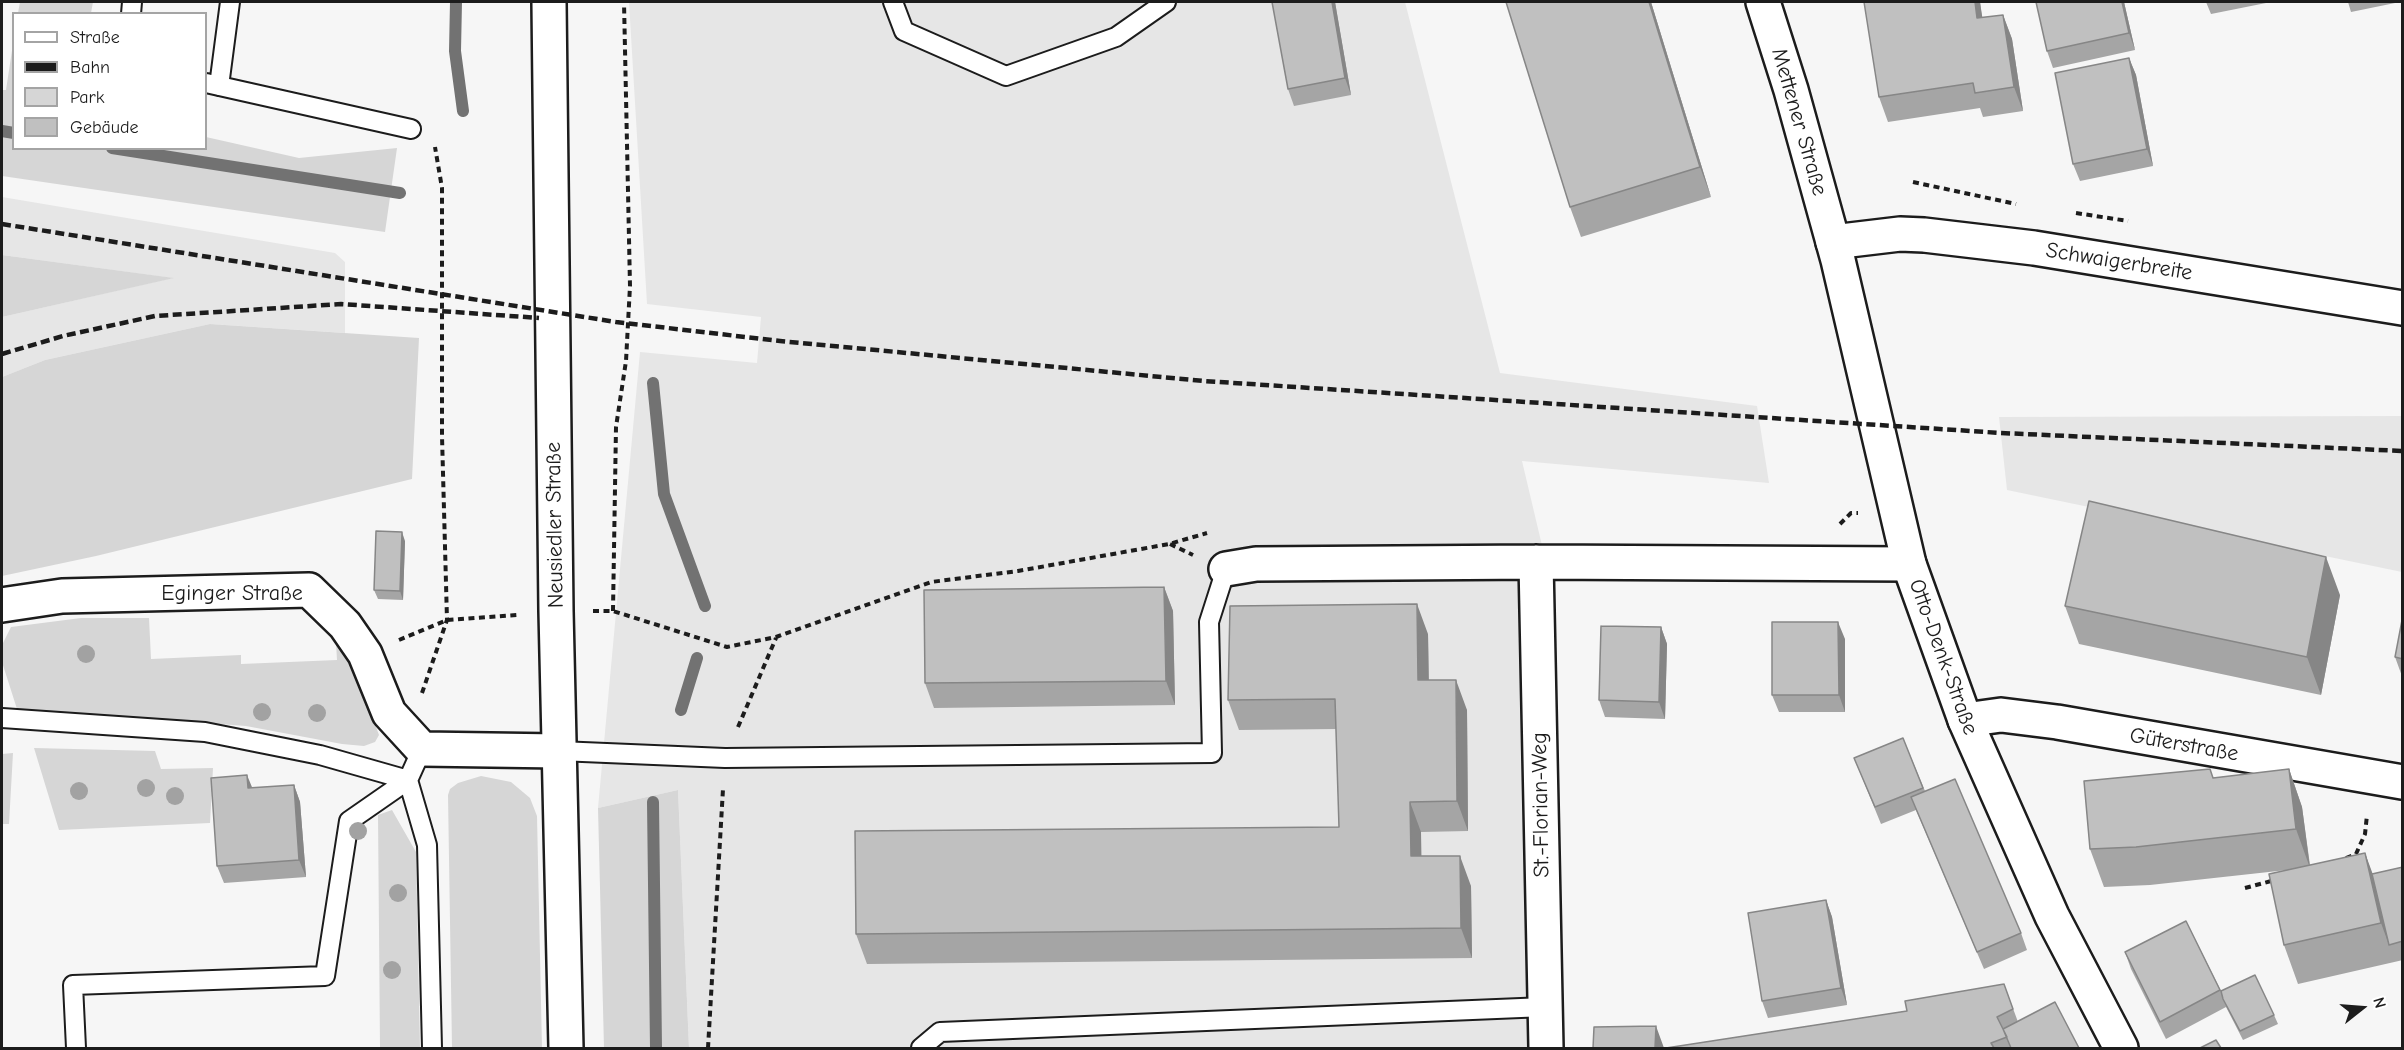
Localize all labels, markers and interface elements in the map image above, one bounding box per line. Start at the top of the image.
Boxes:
legend [12,12,207,150]
text: Straße [70,27,120,48]
street label: Mettener Straße [1765,45,1833,199]
text: Bahn [70,57,110,78]
text: Park [70,87,104,108]
text: Gebäude [70,117,139,138]
street label: Schwaigerbreite [2044,237,2194,287]
street label: Neusiedler Straße [540,442,570,608]
street label: Otto-Denk-Straße [1903,576,1983,738]
street label: Eginger Straße [161,581,303,607]
street label: Güterstraße [2127,722,2241,768]
street label: St.-Florian-Weg [1527,732,1555,878]
north arrow [2332,978,2392,1038]
text: N [2369,995,2389,1010]

